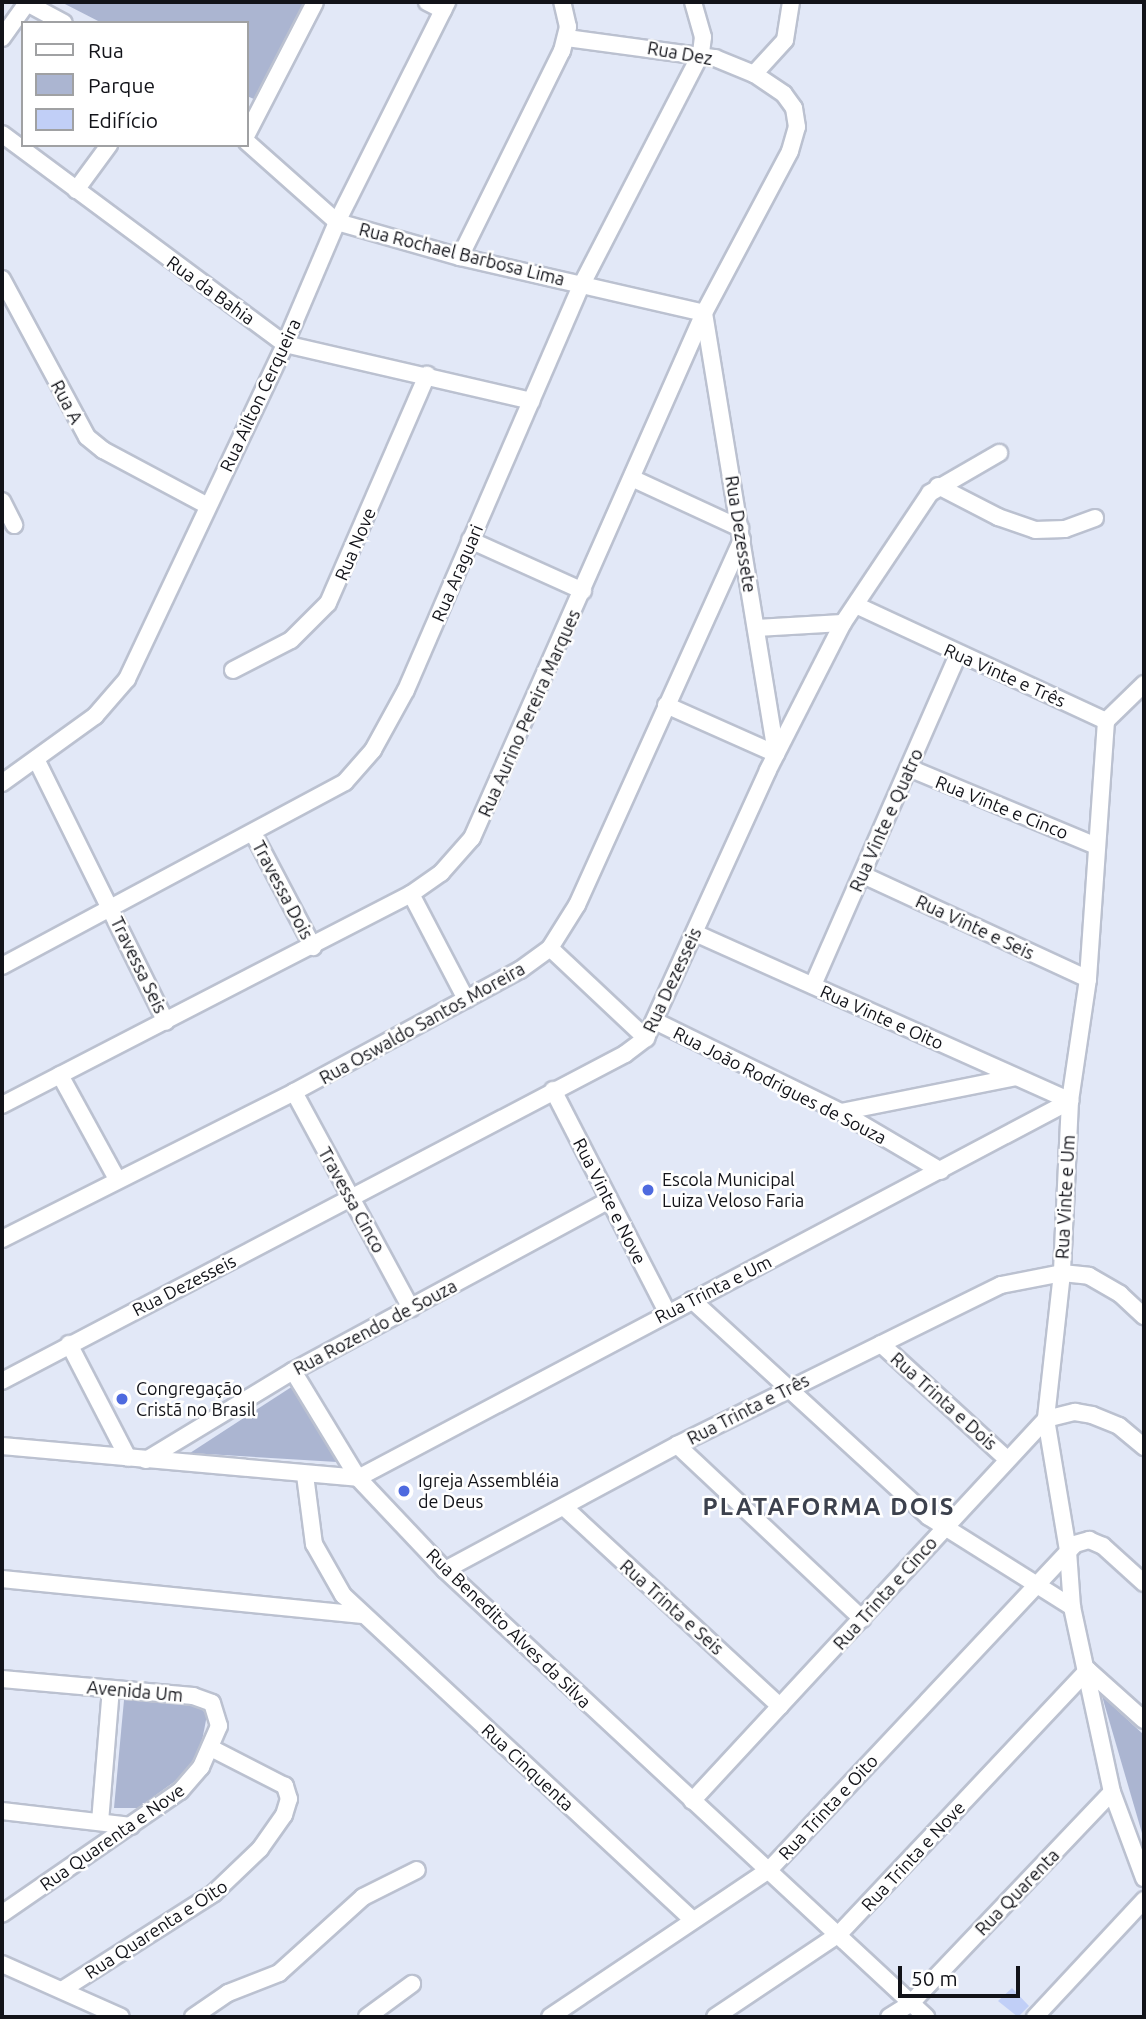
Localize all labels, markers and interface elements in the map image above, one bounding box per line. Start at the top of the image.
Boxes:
legend [21,21,248,147]
street label: Rua Dez [646,37,714,69]
text: Rua [88,38,124,62]
text: Parque [88,73,155,97]
text: Edifício [88,108,158,132]
street label: Rua Rochael Barbosa Lima [357,218,567,290]
street label: Rua da Bahia [163,251,259,329]
street label: Rua Ailton Cerqueira [215,315,305,475]
street label: Rua A [47,376,87,428]
street label: Rua Dezessete [721,474,761,594]
street label: Rua Nove [330,504,380,584]
street label: Rua Araguari [427,521,487,625]
street label: Rua Aurino Pereira Marques [473,606,585,820]
street label: Rua Vinte e Três [941,639,1069,711]
street label: Rua Vinte e Quatro [845,745,927,895]
street label: Rua Vinte e Cinco [932,771,1072,843]
street label: Travessa Dois [248,837,318,943]
street label: Rua Vinte e Seis [912,890,1038,964]
street label: Travessa Seis [106,913,172,1017]
street label: Rua Dezesseis [638,924,706,1036]
street label: Rua Oswaldo Santos Moreira [315,957,529,1089]
street label: Rua Vinte e Oito [817,980,947,1054]
street label: Rua João Rodrigues de Souza [670,1022,890,1148]
street label: Rua Vinte e Nove [569,1134,651,1268]
street label: Rua Vinte e Um [1051,1134,1079,1260]
street label: Travessa Cinco [314,1143,390,1257]
place label: Escola Municipal Luiza Veloso Faria [662,1169,804,1212]
marker: Escola Municipal Luiza Veloso Faria [640,1182,656,1198]
street label: Rua Dezesseis [129,1250,239,1320]
street label: Rua Trinta e Um [651,1250,775,1328]
street label: Rua Rozendo de Souza [289,1275,461,1379]
street label: Rua Trinta e Dois [886,1348,1002,1454]
street label: Rua Trinta e Três [683,1369,813,1449]
place label: Congregação Cristã no Brasil [136,1378,256,1420]
marker: Congregação Cristã no Brasil [114,1391,130,1407]
place label: Igreja Assembléia de Deus [418,1470,559,1512]
marker: Igreja Assembléia de Deus [396,1483,412,1499]
district label: PLATAFORMA DOIS [704,1493,954,1521]
street label: Rua Trinta e Cinco [829,1532,941,1654]
street label: Rua Benedito Alves da Silva [422,1544,596,1712]
street label: Rua Trinta e Seis [616,1555,728,1659]
street label: Avenida Um [86,1676,184,1706]
street label: Rua Cinquenta [478,1719,578,1815]
street label: Rua Trinta e Oito [774,1750,882,1864]
street label: Rua Quarenta e Nove [35,1779,189,1895]
street label: Rua Trinta e Nove [857,1797,969,1915]
street label: Rua Quarenta [970,1844,1064,1940]
street label: Rua Quarenta e Oito [81,1875,231,1983]
scale bar [901,1952,1024,1996]
text: 50 m [911,1966,958,1990]

